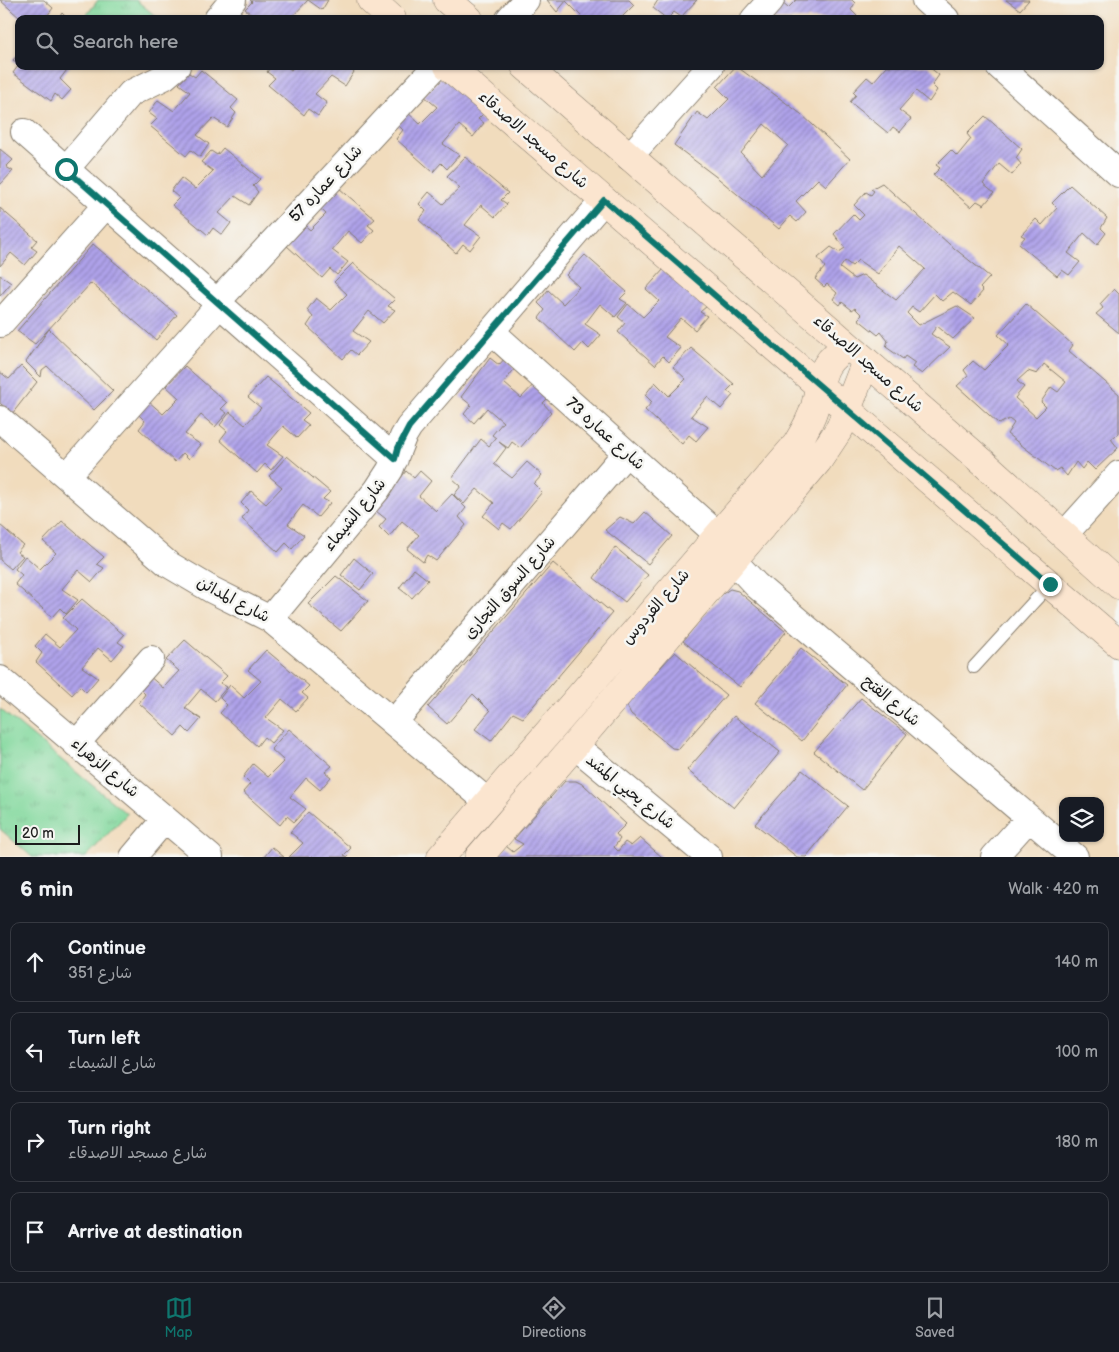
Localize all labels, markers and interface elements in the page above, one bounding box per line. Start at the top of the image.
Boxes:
search box [15,15,1104,70]
icon: search [33,29,61,57]
text: Search here [73,31,178,54]
street label: شارع مسجد الاصدقاء [474,87,592,194]
street label: شارع عماره 57 [285,141,367,227]
route start [55,158,78,181]
street label: شارع مسجد الاصدقاء [809,311,927,418]
street label: شارع عماره 73 [561,394,648,475]
street label: شارع الشيماء [320,475,391,556]
street label: شارع السوق التجارى [460,533,561,644]
street label: شارع الفردوس [618,565,695,649]
street label: شارع المدائن [193,573,273,628]
route end [1039,573,1062,596]
street label: شارع الفتح [858,672,924,731]
street label: شارع الزهراء [67,734,143,802]
street label: شارع يحيي المشد [579,750,678,837]
map controls [1059,797,1104,842]
button: layers [1059,797,1104,842]
scale bar [15,822,80,845]
text: 20 m [22,825,54,842]
text: 6 min [20,877,73,902]
text: Walk · 420 m [1008,880,1099,899]
text: Continue [68,937,146,960]
icon: ahead [21,948,49,976]
text: 140 m [1055,953,1098,972]
text: شارع 351 [68,964,132,983]
text: Turn left [68,1027,140,1050]
icon: left [21,1038,49,1066]
text: 100 m [1055,1043,1098,1062]
text: شارع الشيماء [68,1054,156,1073]
text: Turn right [68,1117,151,1140]
icon: right [21,1128,49,1156]
text: 180 m [1056,1133,1098,1152]
text: شارع مسجد الاصدقاء [68,1144,207,1163]
icon: arrive [21,1218,49,1246]
text: Arrive at destination [68,1221,243,1244]
tab: Map [165,1294,193,1341]
tab: Directions [522,1294,586,1341]
tab: Saved [915,1294,954,1341]

